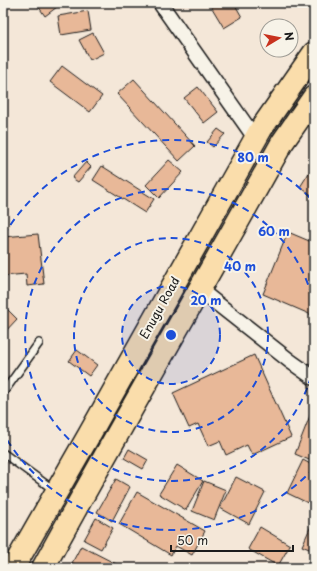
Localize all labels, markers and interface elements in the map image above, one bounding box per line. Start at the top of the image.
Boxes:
north arrow [259,18,299,58]
text: N [280,30,299,42]
text: 80 m [237,148,269,166]
text: 60 m [258,222,290,240]
text: 40 m [224,257,256,275]
street label: Enugu Road [135,273,184,342]
text: 20 m [190,291,222,309]
centre of rings [164,328,178,342]
scale bar [171,527,293,553]
text: 50 m [177,531,208,549]

